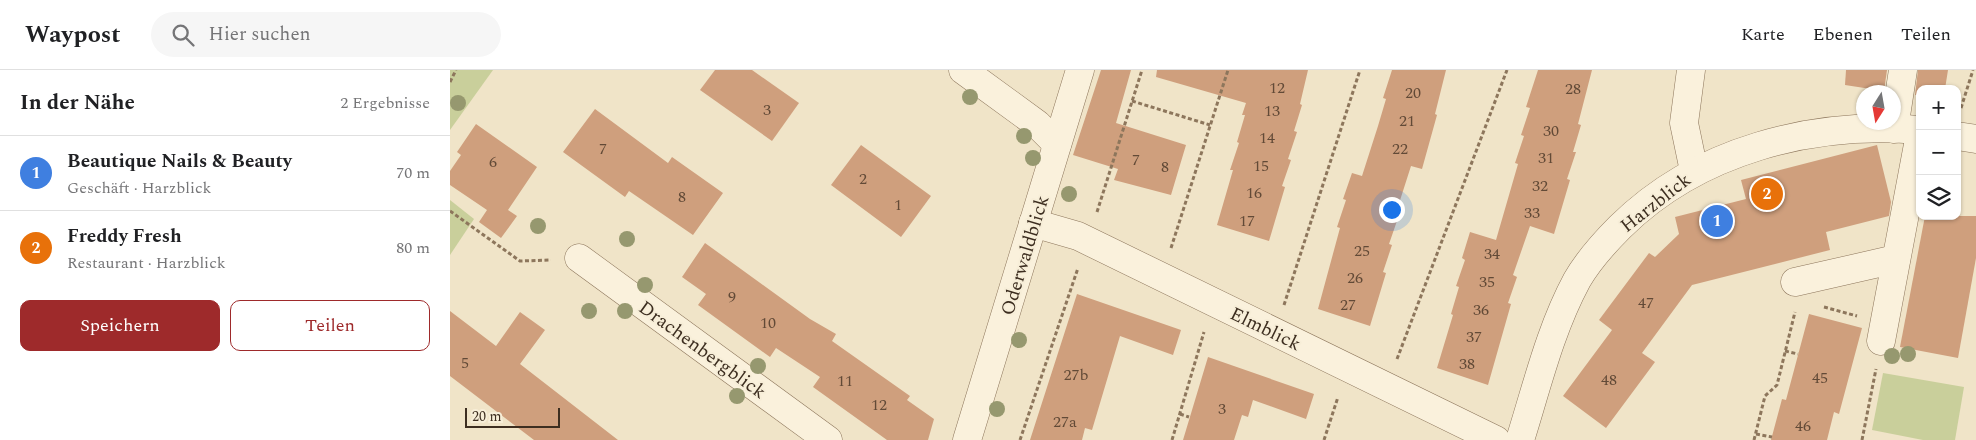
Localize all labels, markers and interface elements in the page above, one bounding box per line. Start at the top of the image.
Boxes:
search box [151,12,501,57]
text: Waypost [25,17,121,53]
text: Hier suchen [209,20,311,49]
icon: search [169,21,197,49]
text: Karte [1741,21,1785,48]
text: Ebenen [1813,21,1873,48]
text: Teilen [1901,21,1951,48]
house number: 12 [1269,76,1285,100]
house number: 28 [1565,77,1581,101]
house number: 20 [1405,81,1421,105]
north arrow [1856,85,1901,130]
map controls [1916,85,1961,220]
button: + [1916,85,1961,130]
text: In der Nähe [20,87,135,119]
text: 2 Ergebnisse [340,91,430,115]
house number: 3 [763,98,771,122]
house number: 13 [1264,99,1280,123]
house number: 21 [1399,109,1415,133]
house number: 30 [1543,119,1559,143]
house number: 14 [1259,126,1275,150]
button: − [1916,130,1961,175]
house number: 7 [599,137,607,161]
house number: 22 [1392,137,1408,161]
house number: 31 [1538,146,1554,170]
text: Beautique Nails & Beauty [67,147,292,176]
house number: 7 [1132,148,1140,172]
house number: 6 [489,150,497,174]
house number: 15 [1253,154,1269,178]
house number: 8 [1161,155,1169,179]
text: 1 [32,161,40,185]
text: 70 m [396,161,430,185]
street label: Harzblick [1614,166,1698,240]
house number: 2 [859,167,867,191]
house number: 32 [1532,174,1548,198]
pin: 2 [1751,175,1783,213]
button: layers [1916,175,1961,220]
text: Geschäft · Harzblick [67,176,212,200]
house number: 16 [1246,181,1262,205]
house number: 8 [678,185,686,209]
street label: Oderwaldblick [993,191,1058,319]
house number: 1 [894,193,902,217]
your location [1379,197,1405,223]
house number: 33 [1524,201,1540,225]
pin: 1 [1701,202,1733,240]
house number: 17 [1239,209,1255,233]
text: Freddy Fresh [67,222,182,251]
text: 2 [32,236,40,260]
text: 80 m [396,236,430,260]
house number: 25 [1354,239,1370,263]
house number: 34 [1484,242,1500,266]
text: Restaurant · Harzblick [67,251,226,275]
house number: 26 [1347,266,1363,290]
house number: 35 [1479,270,1495,294]
house number: 9 [728,285,736,309]
house number: 47 [1638,291,1654,315]
house number: 27 [1340,293,1356,317]
street label: Drachenbergblick [632,294,772,407]
house number: 36 [1473,298,1489,322]
button: Speichern [20,300,220,351]
button: Teilen [230,300,430,351]
street label: Elmblick [1225,300,1306,359]
house number: 10 [760,311,776,335]
house number: 37 [1466,325,1482,349]
house number: 5 [461,351,469,375]
house number: 38 [1459,352,1475,376]
house number: 27b [1064,363,1089,387]
house number: 45 [1812,366,1828,390]
house number: 48 [1601,368,1617,392]
house number: 11 [837,369,853,393]
house number: 12 [871,393,887,417]
house number: 3 [1218,397,1226,421]
scale bar [465,405,560,428]
text: 20 m [472,406,502,427]
house number: 27a [1053,410,1077,434]
house number: 46 [1795,414,1811,438]

